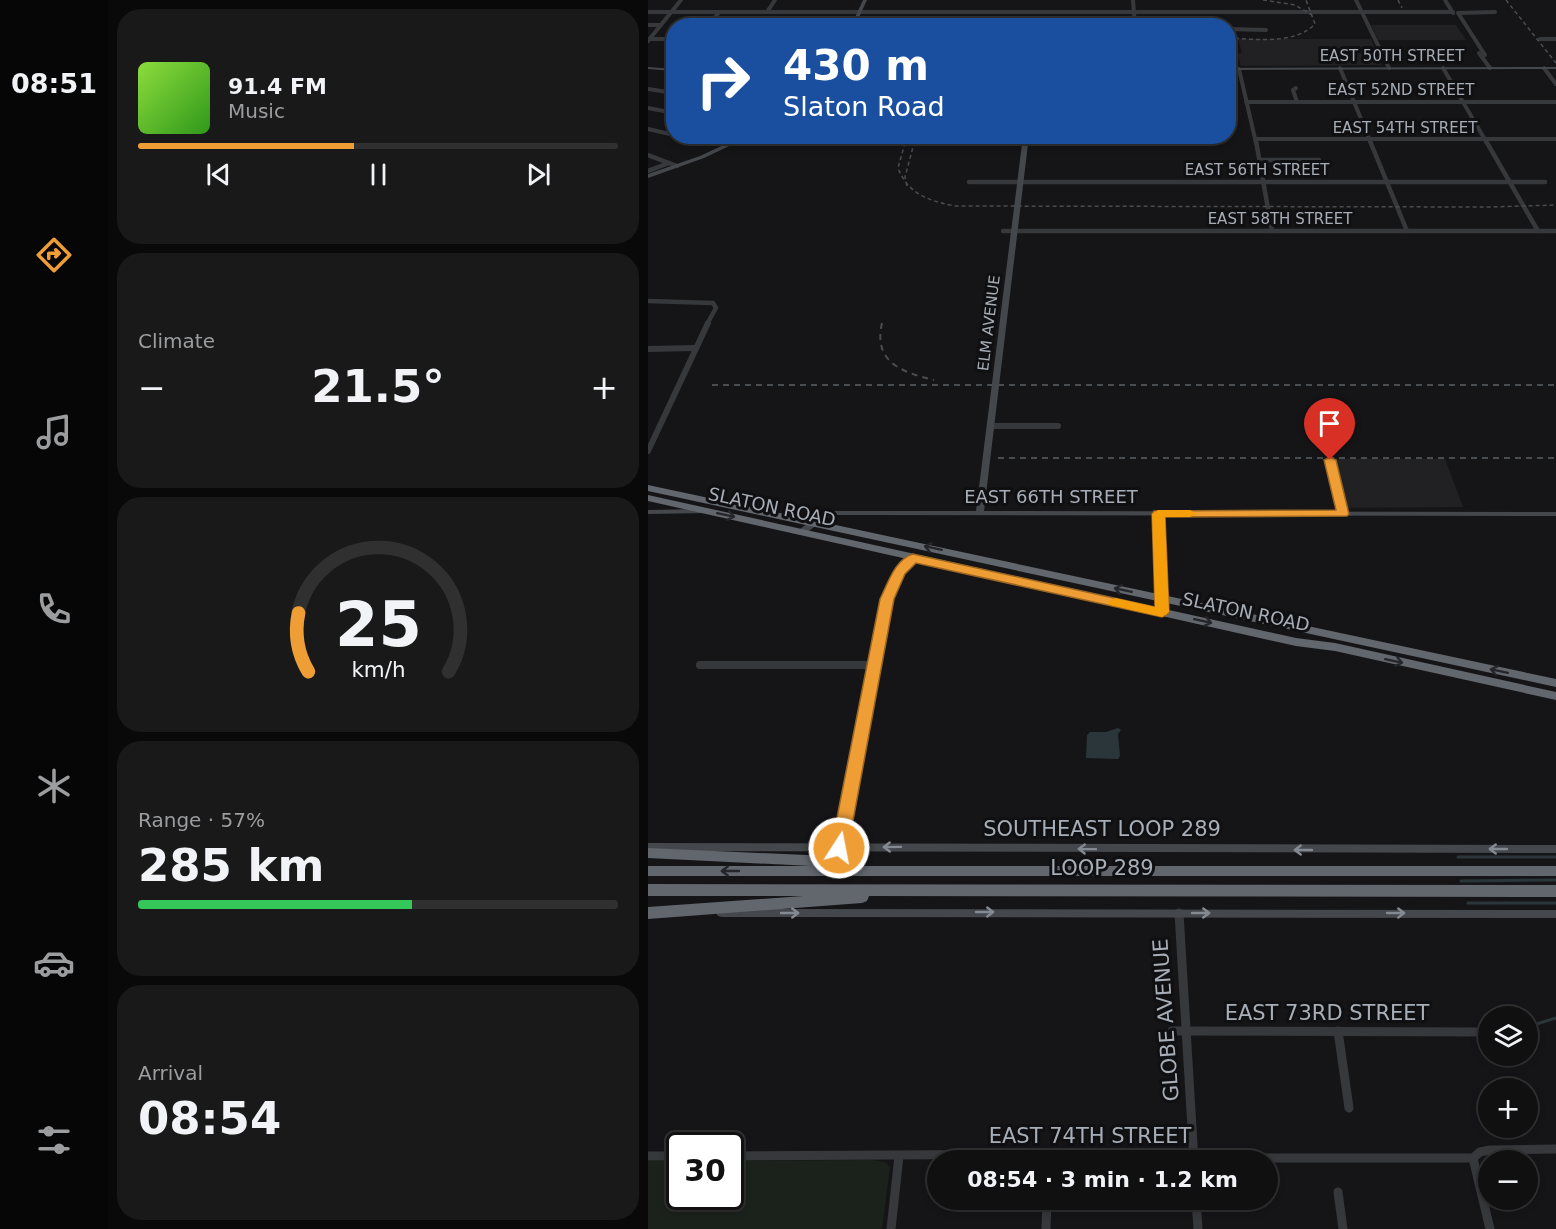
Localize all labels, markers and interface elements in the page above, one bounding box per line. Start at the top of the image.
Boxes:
text: 430 m [783,41,929,90]
icon: right [684,42,762,120]
street label: EAST 50TH STREET [1320,47,1465,65]
text: 08:51 [11,68,97,99]
text: 91.4 FM [228,74,327,99]
street label: EAST 52ND STREET [1327,81,1475,99]
text: Slaton Road [783,91,945,122]
text: Music [228,99,285,123]
street label: EAST 54TH STREET [1333,119,1478,137]
icon: previous [202,158,235,191]
icon: pause [362,158,395,191]
icon: next [522,158,555,191]
street label: EAST 56TH STREET [1185,161,1330,179]
street label: EAST 58TH STREET [1208,210,1353,228]
icon: directions [33,234,75,276]
street label: ELM AVENUE [974,274,1004,372]
text: Climate [138,329,215,353]
text: 21.5° [311,360,445,413]
text: − [138,368,166,407]
text: + [590,368,618,407]
pin [1304,398,1355,460]
icon: arrive [1313,407,1346,440]
icon: music [33,411,75,453]
street label: SLATON ROAD [707,483,838,530]
street label: EAST 66TH STREET [964,486,1139,507]
one-way arrow [715,510,735,521]
one-way arrow [924,542,943,554]
one-way arrow [1114,583,1133,595]
icon: phone [33,588,75,630]
text: 25 [335,588,421,661]
street label: SLATON ROAD [1181,588,1312,635]
one-way arrow [1193,616,1212,627]
one-way arrow [1384,655,1403,667]
text: km/h [351,657,405,682]
one-way arrow [1490,665,1509,676]
icon: climate [33,765,75,807]
text: Range · 57% [138,808,265,832]
position arrow [807,816,871,880]
street label: SOUTHEAST LOOP 289 [983,817,1221,841]
text: 285 km [138,839,324,892]
one-way arrow [882,841,902,853]
one-way arrow [1077,843,1097,855]
one-way arrow [1488,843,1508,855]
one-way arrow [1293,844,1313,856]
street label: LOOP 289 [1050,856,1154,880]
one-way arrow [721,865,741,877]
one-way arrow [975,906,995,918]
one-way arrow [780,907,800,918]
one-way arrow [1191,907,1211,919]
one-way arrow [1386,907,1406,919]
street label: GLOBE AVENUE [1148,938,1184,1102]
icon: car [33,942,75,984]
street label: EAST 73RD STREET [1225,1001,1430,1025]
map controls [1478,1006,1538,1210]
button: layers [1478,1006,1538,1066]
text: Arrival [138,1061,203,1085]
button: + [1478,1078,1538,1138]
text: 08:54 [138,1092,281,1145]
icon: filters [33,1119,75,1161]
street label: EAST 74TH STREET [989,1124,1191,1148]
speed limit sign: 30 [666,1132,744,1210]
button: − [1478,1150,1538,1210]
text: 08:54 · 3 min · 1.2 km [967,1167,1238,1192]

